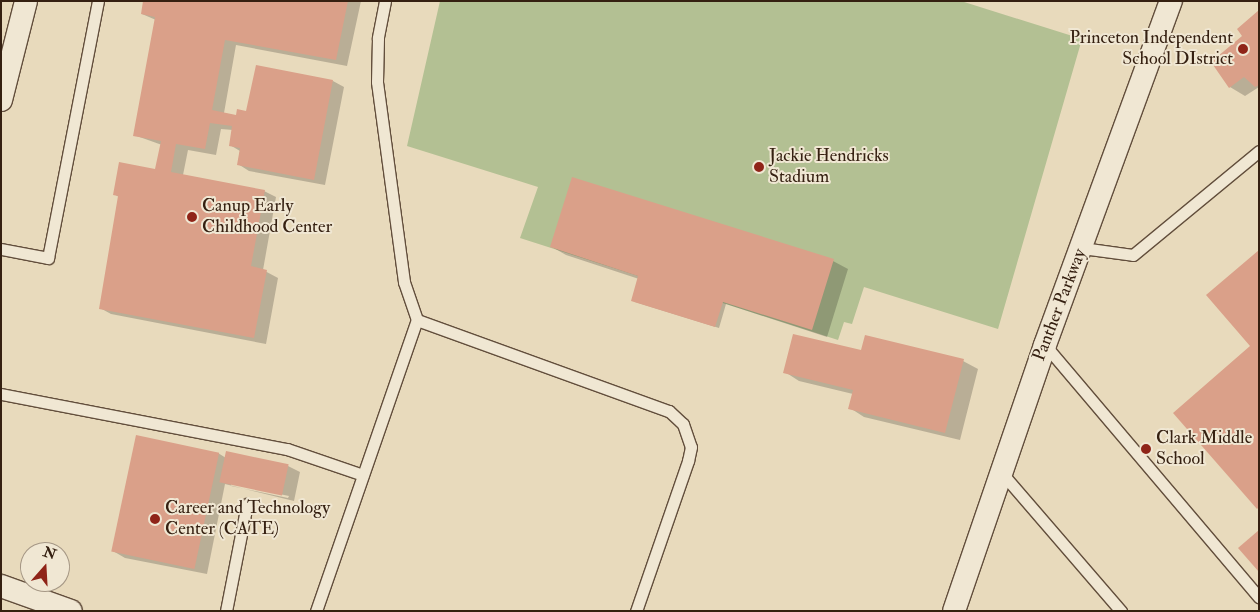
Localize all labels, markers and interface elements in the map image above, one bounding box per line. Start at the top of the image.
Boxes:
place label: Princeton Independent School DIstrict [1069,28,1233,70]
marker: Princeton Independent School DIstrict [1237,43,1249,55]
place label: Jackie Hendricks Stadium [769,146,889,188]
marker: Jackie Hendricks Stadium [753,161,765,173]
place label: Canup Early Childhood Center [202,196,332,238]
marker: Canup Early Childhood Center [186,211,198,223]
street label: Panther Parkway [1029,246,1091,364]
place label: Clark Middle School [1156,428,1252,470]
marker: Clark Middle School [1140,443,1152,455]
place label: Career and Technology Center (CATE) [165,498,330,540]
marker: Career and Technology Center (CATE) [149,513,161,525]
north arrow [20,542,70,592]
text: N [41,543,58,563]

